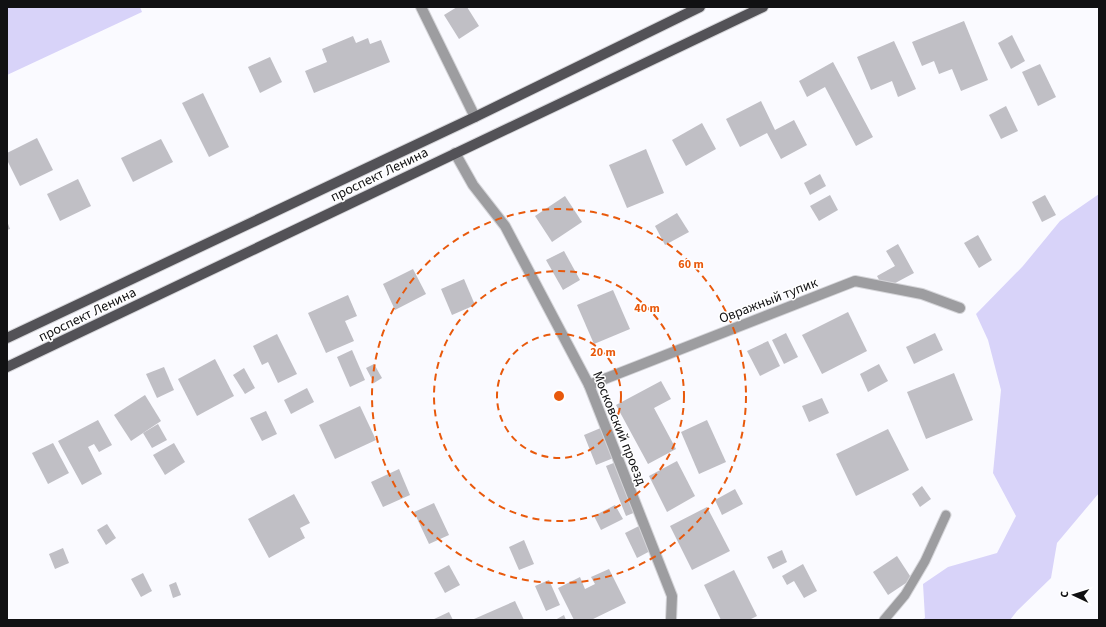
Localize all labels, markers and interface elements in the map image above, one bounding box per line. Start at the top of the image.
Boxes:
street label: проспект Ленина [327,143,432,207]
text: 60 m [678,256,704,273]
street label: Овражный тупик [716,273,821,329]
street label: проспект Ленина [35,283,140,347]
text: 40 m [634,300,660,317]
text: 20 m [590,344,616,361]
street label: Московский проезд [587,368,651,489]
centre of rings [552,389,566,403]
north arrow [1054,575,1094,615]
text: С [1057,590,1072,598]

